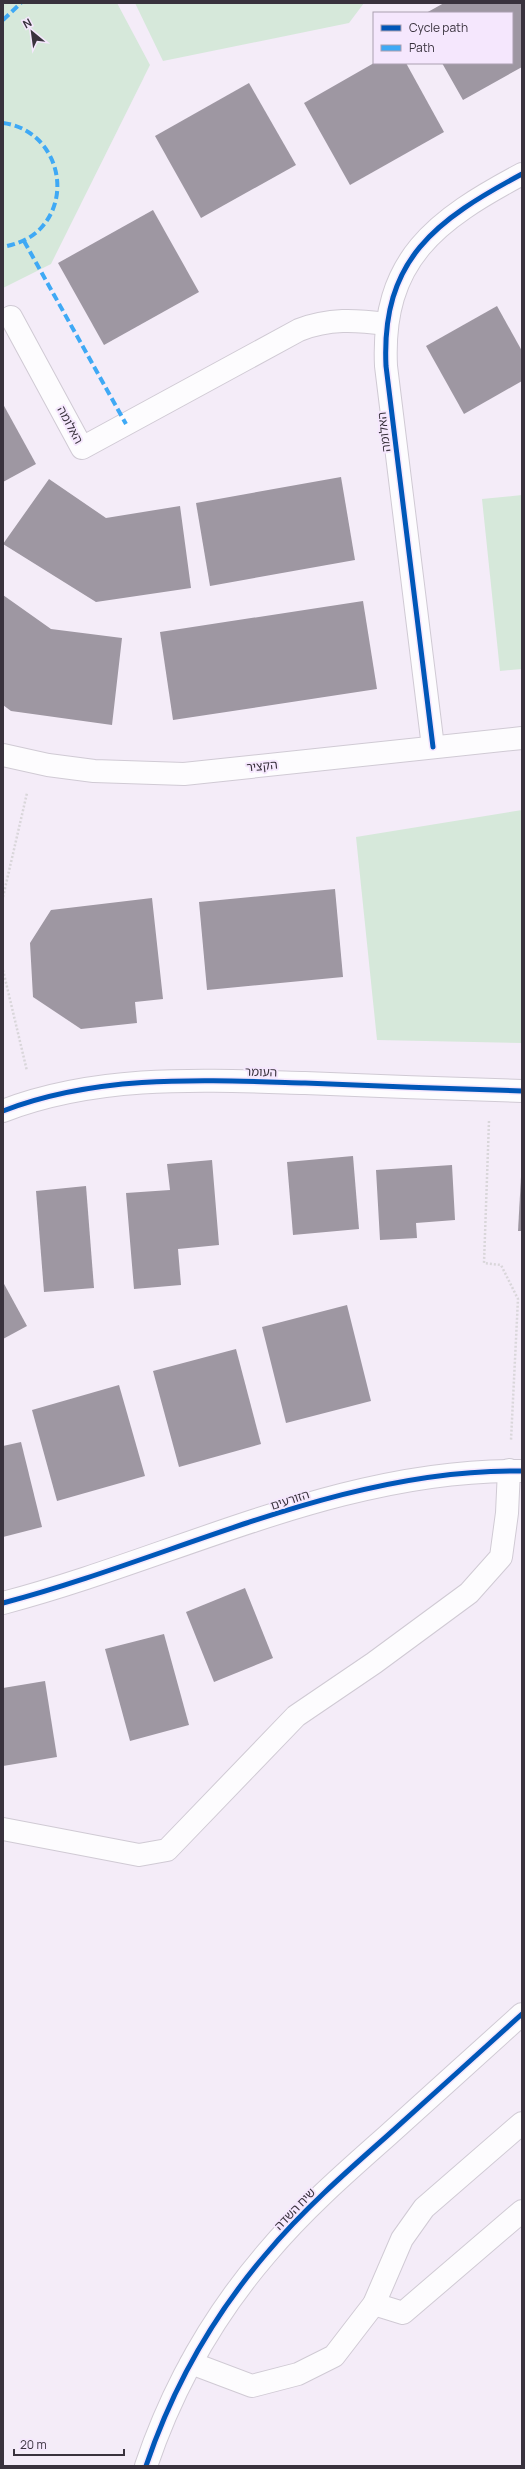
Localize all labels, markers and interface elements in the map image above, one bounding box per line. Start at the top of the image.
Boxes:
north arrow [12,12,52,52]
legend [373,12,513,64]
text: N [20,14,34,31]
text: Cycle path [409,19,468,36]
text: Path [409,39,435,56]
street label: האלומה [53,403,87,447]
street label: האלומה [373,411,394,453]
street label: הקציר [246,755,278,776]
street label: העומר [245,1062,278,1081]
street label: הזורעים [268,1485,311,1514]
street label: שיח השדה [270,2184,319,2233]
scale bar [14,2431,124,2457]
text: 20 m [20,2436,47,2453]

